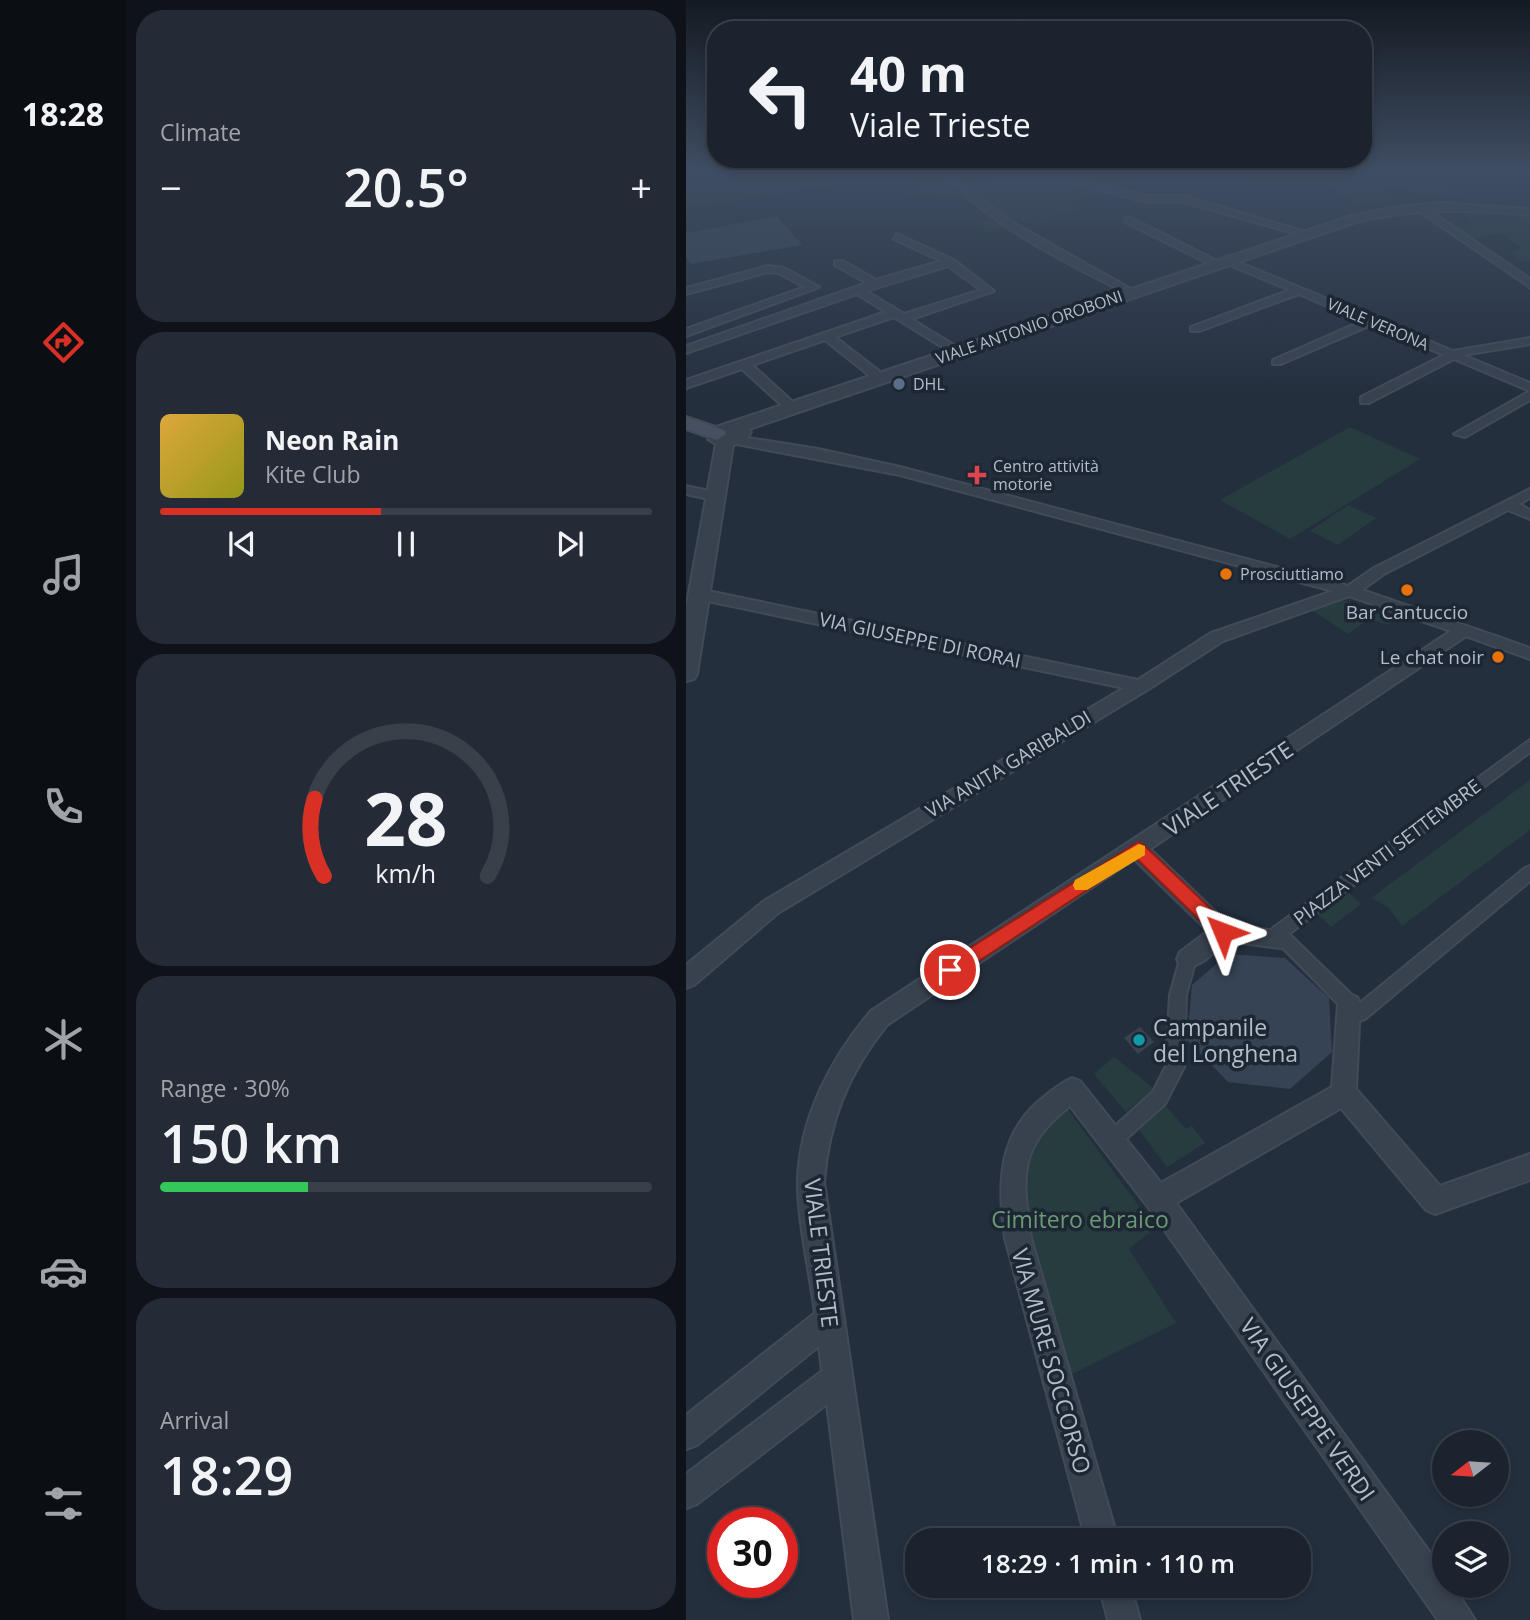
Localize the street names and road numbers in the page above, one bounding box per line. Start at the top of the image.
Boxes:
street label: VIALE ANTONIO OROBONI [933,285,1125,369]
street label: VIALE VERONA [1324,293,1433,356]
street label: VIA GIUSEPPE DI RORAI [817,606,1023,674]
street label: VIA ANITA GARIBALDI [920,704,1096,824]
street label: VIALE TRIESTE [1157,733,1299,843]
street label: PIAZZA VENTI SETTEMBRE [1288,773,1486,931]
street label: VIALE TRIESTE [797,1177,847,1329]
street label: VIA MURE SOCCORSO [1004,1245,1100,1477]
street label: VIA GIUSEPPE VERDI [1233,1311,1383,1507]

